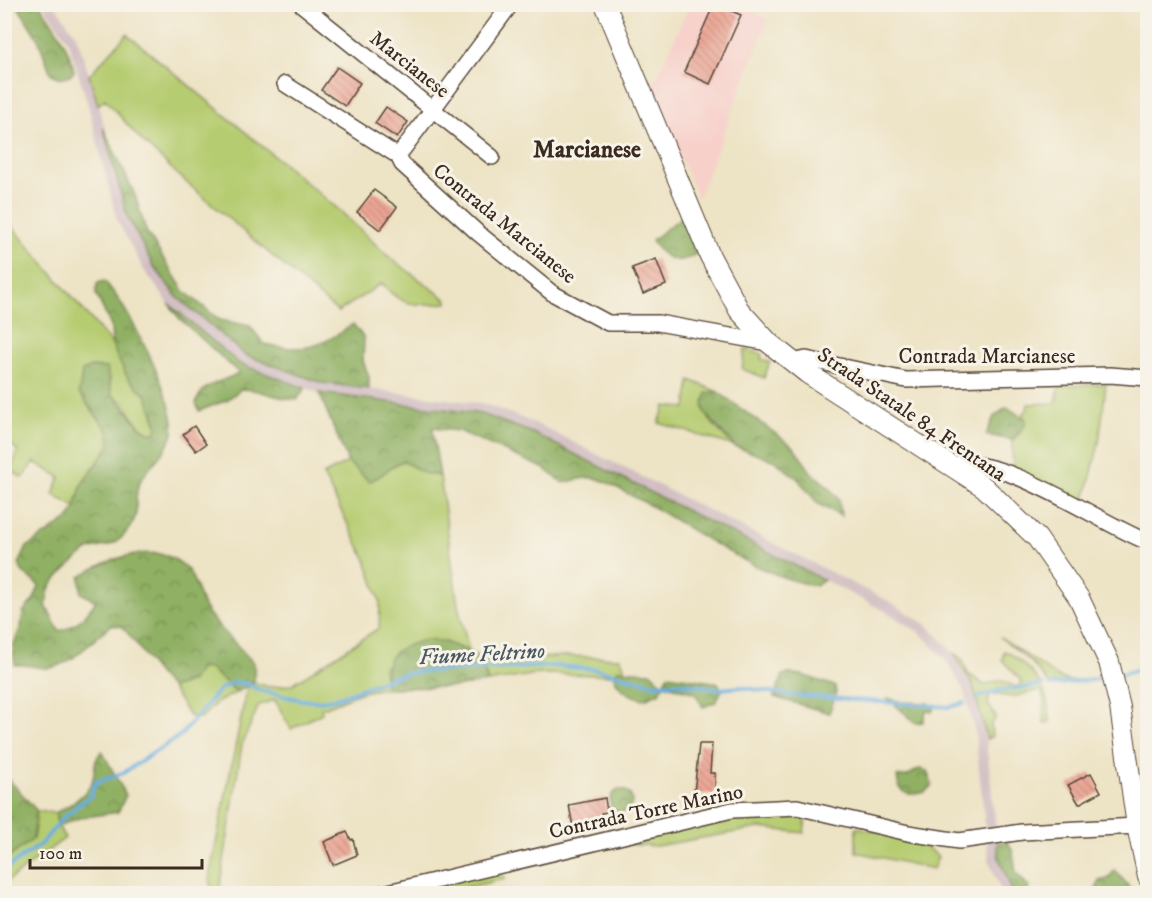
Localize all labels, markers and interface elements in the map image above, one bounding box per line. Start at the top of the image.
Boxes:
street label: Marcianese [364,25,455,104]
district label: Marcianese [533,135,641,165]
street label: Contrada Marcianese [427,158,582,290]
street label: Strada Statale 84 Frentana [812,342,1011,488]
street label: Contrada Marcianese [899,344,1076,370]
water label: Fiume Feltrino [418,638,546,671]
street label: Contrada Torre Marino [547,779,746,845]
scale bar [30,832,202,870]
text: 100 m [39,843,82,865]

